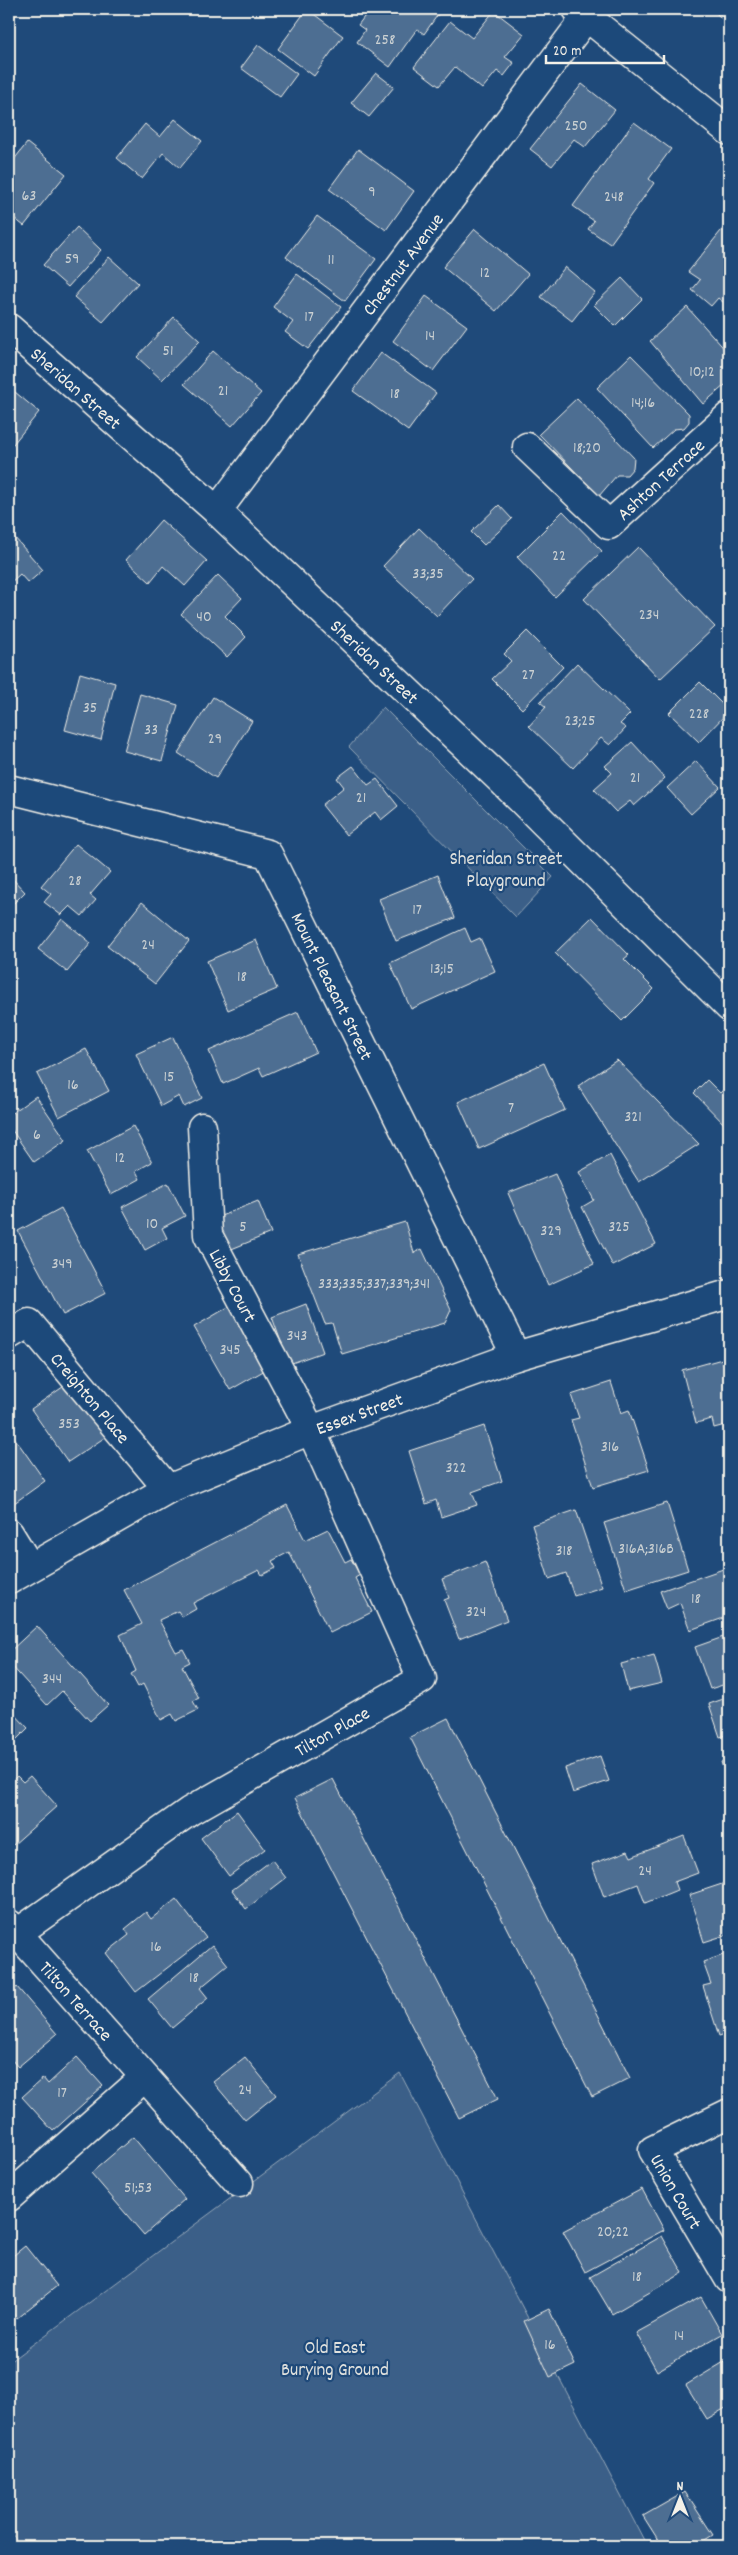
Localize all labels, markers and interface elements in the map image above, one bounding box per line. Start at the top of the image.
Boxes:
house number: 258 [375,29,395,52]
scale bar [546,32,663,64]
text: 20 m [553,41,581,63]
house number: 250 [564,115,588,138]
house number: 9 [368,181,376,204]
house number: 63 [22,185,36,208]
house number: 248 [604,186,624,209]
street label: Chestnut Avenue [358,209,452,322]
house number: 59 [65,248,79,271]
house number: 11 [327,249,335,272]
house number: 12 [480,262,490,285]
house number: 17 [304,306,314,329]
house number: 14 [425,325,435,348]
house number: 51 [163,340,173,363]
street label: Sheridan Street [23,343,126,438]
house number: 10;12 [689,361,715,384]
house number: 21 [218,380,228,403]
house number: 18 [390,383,400,406]
house number: 14;16 [631,392,655,415]
street label: Ashton Terrace [612,434,712,529]
house number: 18;20 [573,437,601,460]
house number: 22 [552,545,566,568]
house number: 33;35 [412,563,444,586]
house number: 234 [639,604,659,627]
house number: 40 [196,606,212,629]
street label: Sheridan Street [322,615,423,712]
house number: 27 [521,664,535,687]
house number: 35 [83,697,97,720]
house number: 228 [689,703,709,726]
house number: 23;25 [564,710,596,733]
house number: 33 [144,719,158,742]
house number: 29 [208,728,222,751]
house number: 21 [630,767,640,790]
house number: 21 [356,787,366,810]
park label: Sheridan Street Playground [449,847,563,896]
house number: 28 [68,870,82,893]
house number: 17 [412,899,422,922]
street label: Mount Pleasant Street [282,909,378,1066]
house number: 24 [141,934,155,957]
house number: 13;15 [430,958,454,981]
house number: 18 [237,966,247,989]
house number: 15 [164,1066,174,1089]
house number: 16 [67,1074,79,1097]
house number: 7 [508,1097,514,1120]
house number: 321 [624,1106,642,1129]
house number: 6 [33,1124,41,1147]
house number: 12 [115,1147,125,1170]
house number: 10 [146,1213,158,1236]
house number: 5 [239,1216,247,1239]
house number: 325 [608,1216,630,1239]
house number: 329 [540,1220,562,1243]
street label: Libby Court [200,1245,262,1328]
house number: 349 [51,1253,73,1276]
house number: 333;335;337;339;341 [318,1273,430,1296]
house number: 343 [287,1325,307,1348]
house number: 345 [219,1339,241,1362]
street label: Creighton Place [42,1348,135,1451]
street label: Essex Street [313,1388,407,1444]
house number: 353 [58,1413,80,1436]
house number: 316 [601,1436,619,1459]
house number: 322 [445,1457,467,1480]
house number: 316A;316B [618,1538,674,1561]
house number: 318 [555,1540,573,1563]
house number: 18 [691,1588,701,1611]
house number: 324 [466,1601,486,1624]
house number: 344 [42,1668,62,1691]
street label: Tilton Place [291,1701,376,1766]
house number: 24 [638,1860,652,1883]
house number: 16 [150,1936,162,1959]
street label: Tilton Terrace [31,1957,117,2049]
house number: 18 [189,1967,199,1990]
house number: 24 [238,2079,252,2102]
house number: 17 [57,2082,67,2105]
street label: Union Court [641,2150,707,2235]
house number: 51;53 [124,2177,152,2200]
house number: 20;22 [597,2221,629,2244]
house number: 18 [632,2266,642,2289]
house number: 14 [674,2325,684,2348]
house number: 16 [544,2334,556,2357]
park label: Old East Burying Ground [281,2336,389,2385]
north arrow [656,2472,706,2522]
text: N [677,2477,684,2497]

